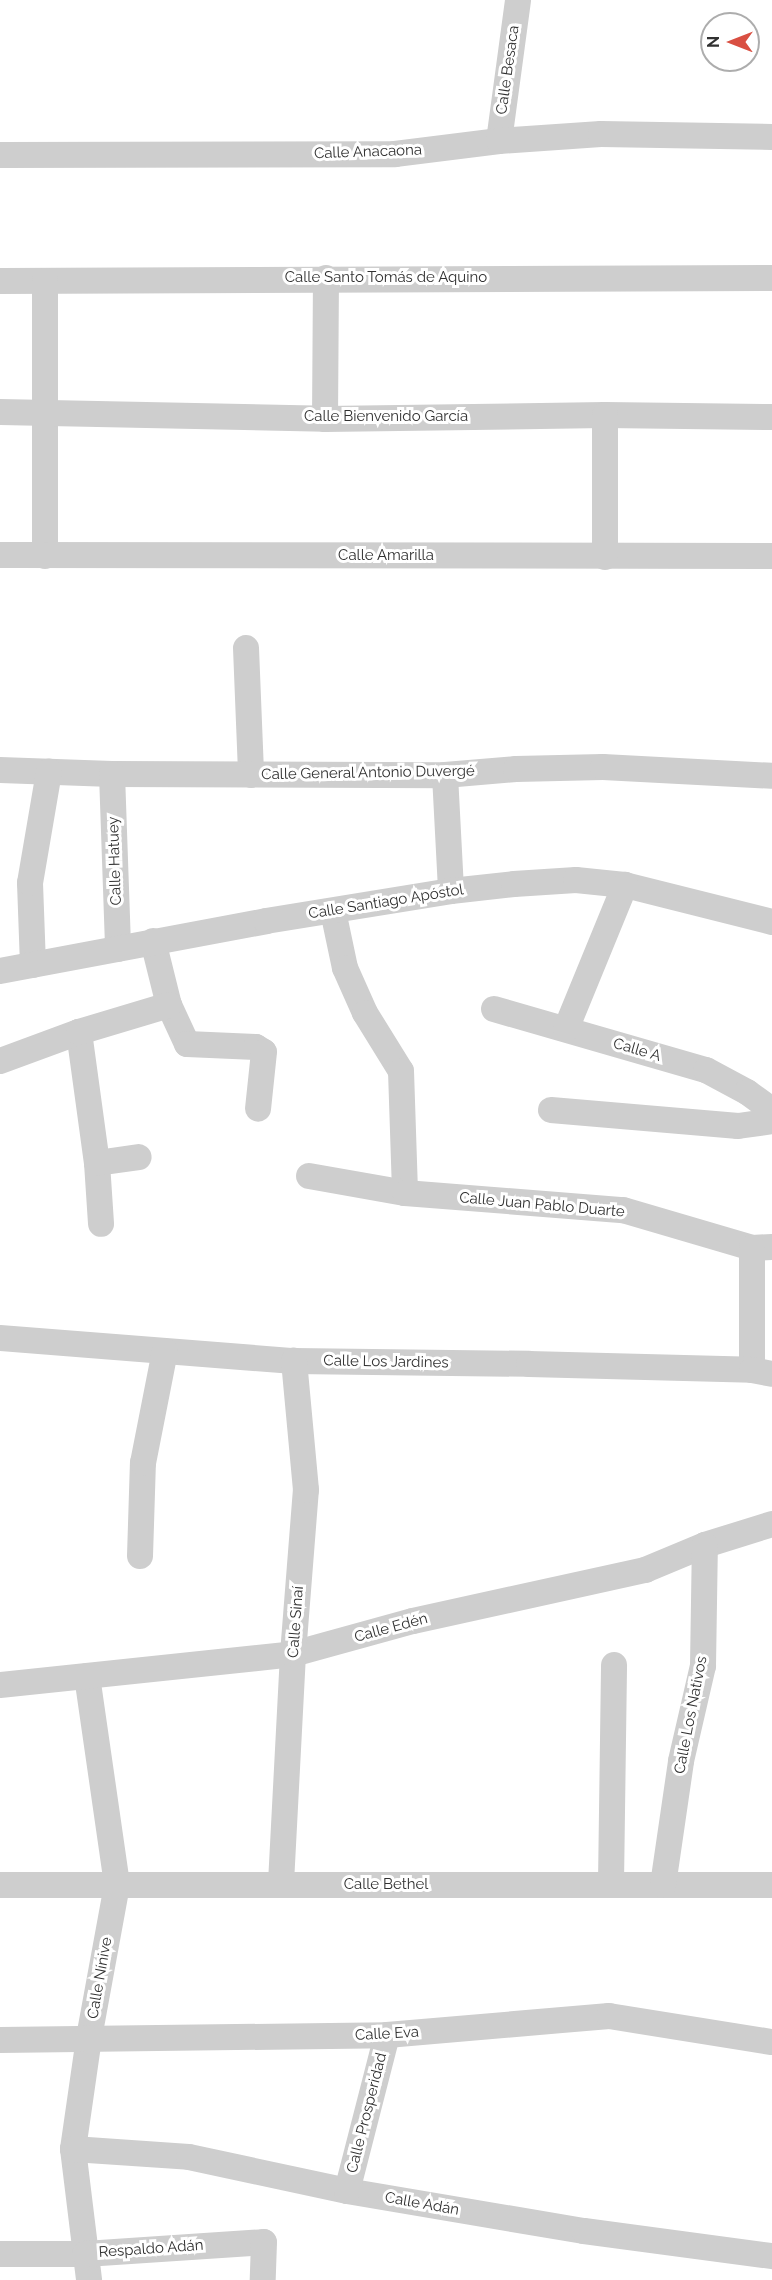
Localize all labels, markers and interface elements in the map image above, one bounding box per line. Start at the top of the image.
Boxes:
north arrow [700,12,760,72]
street label: Calle Besaca [493,24,523,116]
text: N [704,36,723,48]
street label: Calle Anacaona [313,141,423,163]
street label: Calle Santo Tomás de Aquino [284,269,488,287]
street label: Calle Bienvenido García [304,408,468,426]
street label: Calle Amarilla [338,547,434,565]
street label: Calle General Antonio Duvergé [261,762,475,784]
street label: Calle Hatuey [104,816,126,906]
street label: Calle Santiago Apóstol [307,881,465,923]
street label: Calle A [611,1035,663,1065]
street label: Calle Juan Pablo Duarte [458,1189,626,1221]
street label: Calle Los Jardines [323,1352,449,1372]
street label: Calle Sinaí [285,1586,307,1658]
street label: Calle Edén [352,1610,430,1646]
street label: Calle Los Nativos [671,1655,711,1775]
street label: Calle Bethel [344,1876,428,1894]
street label: Calle Nínive [84,1936,116,2020]
street label: Calle Eva [355,2023,419,2045]
street label: Calle Prosperidad [343,2051,391,2175]
street label: Calle Adán [383,2189,461,2219]
street label: Respaldo Adán [98,2236,204,2262]

